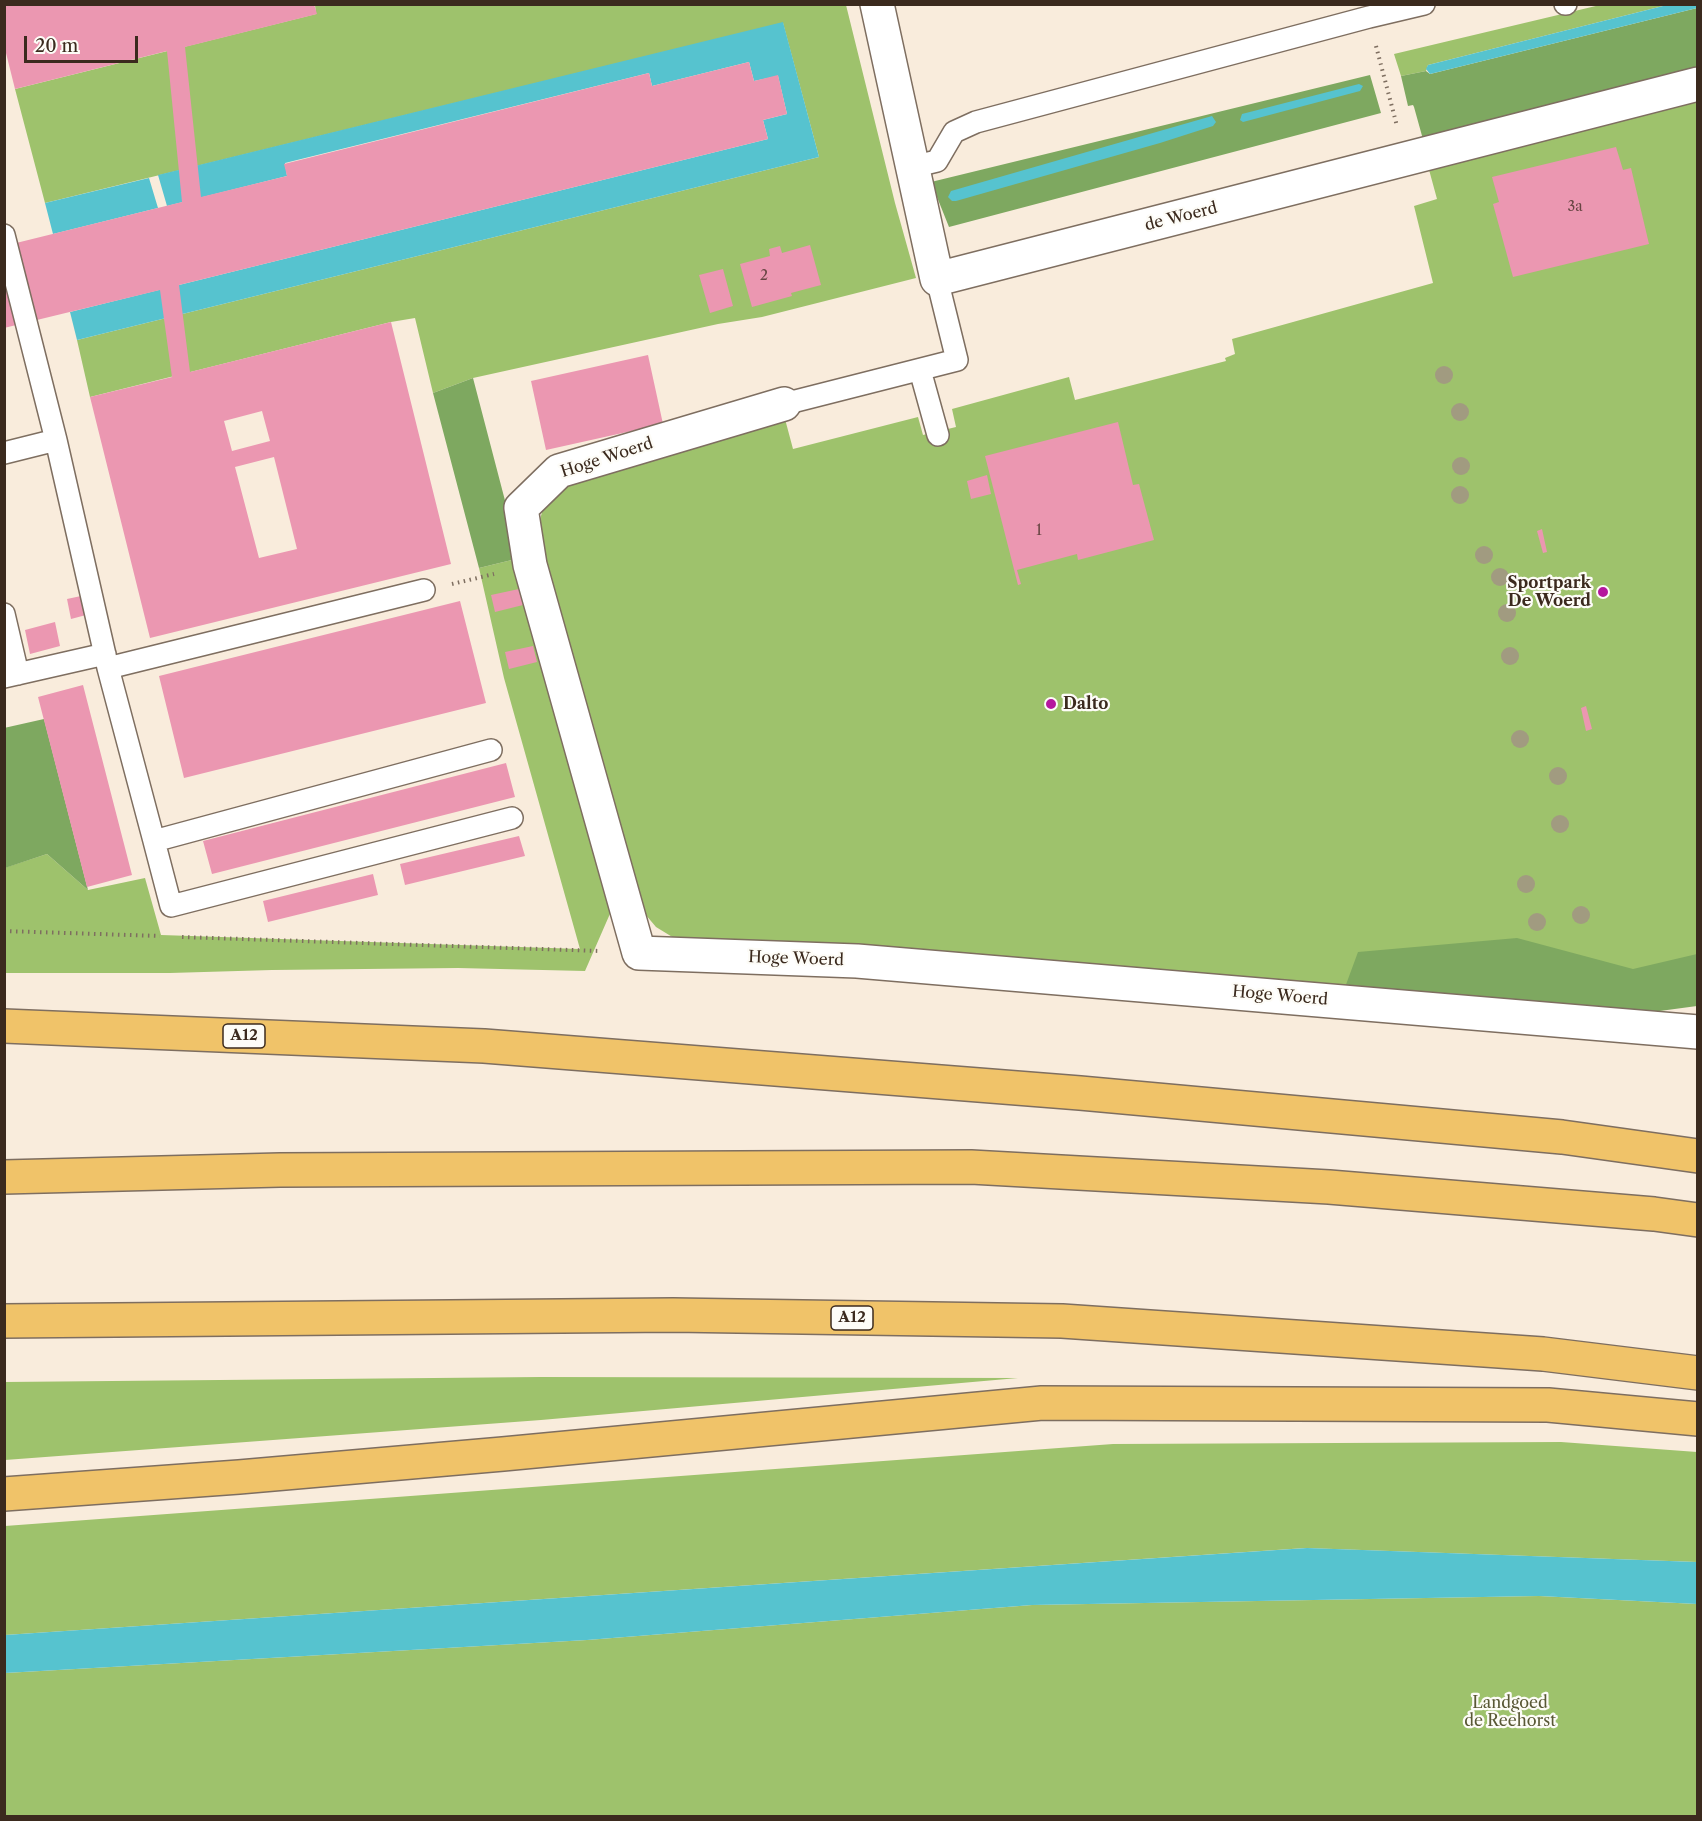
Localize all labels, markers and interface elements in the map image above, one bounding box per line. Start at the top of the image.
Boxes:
scale bar [27,24,141,62]
text: 20 m [35,35,78,57]
street label: de Woerd [1143,199,1219,235]
house number: 3a [1567,199,1583,215]
house number: 2 [760,268,768,284]
street label: Hoge Woerd [558,434,656,482]
house number: 1 [1036,523,1042,539]
place label: Sportpark De Woerd [1507,573,1591,611]
marker: Sportpark De Woerd [1596,585,1610,599]
place label: Dalto [1063,694,1108,714]
marker: Dalto [1044,697,1058,711]
street label: Hoge Woerd [748,948,844,970]
street label: Hoge Woerd [1231,982,1329,1010]
road number: A12 [223,1024,265,1048]
road number: A12 [831,1306,873,1330]
park label: Landgoed de Reehorst [1464,1693,1556,1731]

